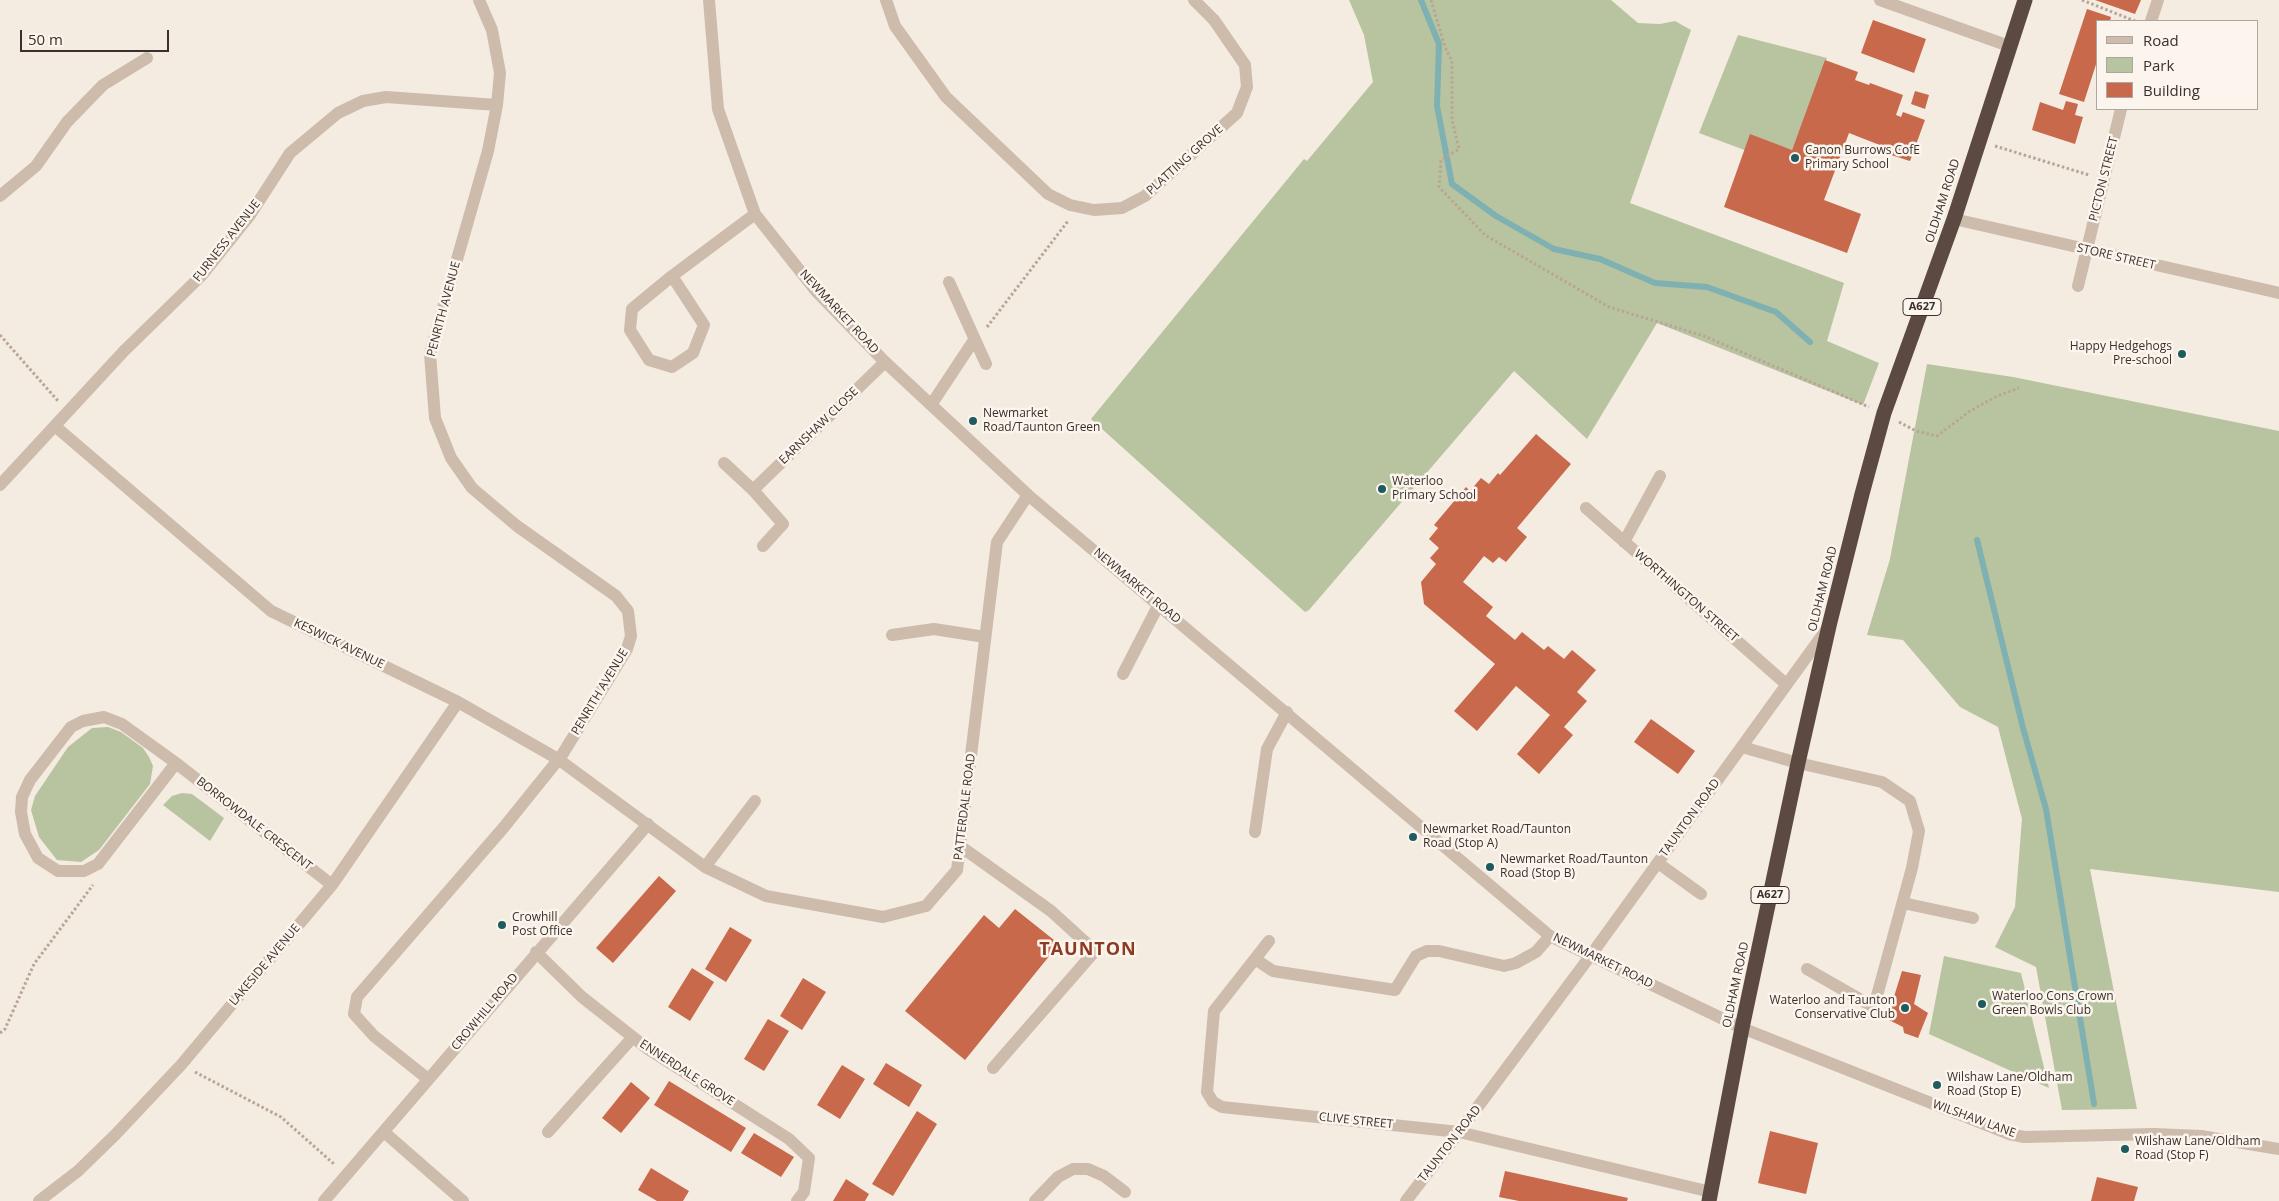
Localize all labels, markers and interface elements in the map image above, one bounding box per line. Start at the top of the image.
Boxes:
scale bar [22,20,171,52]
legend [2096,20,2259,110]
text: 50 m [28,29,63,49]
text: Road [2143,30,2179,50]
text: Park [2143,55,2174,75]
text: Building [2143,80,2200,100]
street label: PLATTING GROVE [1144,122,1226,198]
street label: PICTON STREET [2087,135,2121,223]
place label: Canon Burrows CofE Primary School [1805,144,1920,172]
marker: Canon Burrows CofE Primary School [1789,152,1801,164]
street label: OLDHAM ROAD [1923,157,1963,245]
street label: FURNESS AVENUE [190,197,264,285]
street label: STORE STREET [2075,241,2157,273]
street label: PENRITH AVENUE [424,260,464,358]
street label: NEWMARKET ROAD [796,267,882,357]
road number: A627 [1903,298,1941,316]
place label: Happy Hedgehogs Pre-school [2070,340,2172,368]
marker: Happy Hedgehogs Pre-school [2176,348,2188,360]
street label: EARNSHAW CLOSE [776,385,862,467]
place label: Newmarket Road/Taunton Green [983,407,1100,435]
marker: Newmarket Road/Taunton Green [967,415,979,427]
place label: Waterloo Primary School [1392,475,1476,503]
marker: Waterloo Primary School [1376,483,1388,495]
street label: NEWMARKET ROAD [1090,545,1184,627]
street label: OLDHAM ROAD [1805,545,1841,633]
street label: WORTHINGTON STREET [1631,547,1741,645]
street label: KESWICK AVENUE [291,616,387,672]
street label: PENRITH AVENUE [569,646,631,738]
street label: PATTERDALE ROAD [951,753,979,861]
street label: BORROWDALE CRESCENT [193,774,315,874]
street label: TAUNTON ROAD [1657,776,1723,860]
place label: Newmarket Road/Taunton Road (Stop A) [1423,823,1571,851]
marker: Newmarket Road/Taunton Road (Stop A) [1407,831,1419,843]
place label: Newmarket Road/Taunton Road (Stop B) [1500,853,1648,881]
marker: Newmarket Road/Taunton Road (Stop B) [1484,861,1496,873]
road number: A627 [1751,886,1789,904]
place label: Crowhill Post Office [512,911,572,939]
marker: Crowhill Post Office [496,919,508,931]
street label: LAKESIDE AVENUE [227,921,303,1009]
street label: NEWMARKET ROAD [1551,931,1655,991]
district label: TAUNTON [1038,939,1138,961]
street label: OLDHAM ROAD [1720,941,1752,1029]
street label: CROWHILL ROAD [449,971,521,1053]
place label: Waterloo Cons Crown Green Bowls Club [1992,990,2114,1018]
place label: Waterloo and Taunton Conservative Club [1769,994,1895,1022]
marker: Waterloo Cons Crown Green Bowls Club [1976,998,1988,1010]
marker: Waterloo and Taunton Conservative Club [1899,1002,1911,1014]
street label: ENNERDALE GROVE [637,1037,737,1109]
place label: Wilshaw Lane/Oldham Road (Stop E) [1947,1071,2073,1099]
marker: Wilshaw Lane/Oldham Road (Stop E) [1931,1079,1943,1091]
street label: WILSHAW LANE [1930,1097,2018,1141]
street label: TAUNTON ROAD [1416,1103,1484,1185]
street label: CLIVE STREET [1318,1110,1394,1132]
place label: Wilshaw Lane/Oldham Road (Stop F) [2135,1135,2261,1163]
marker: Wilshaw Lane/Oldham Road (Stop F) [2119,1143,2131,1155]

